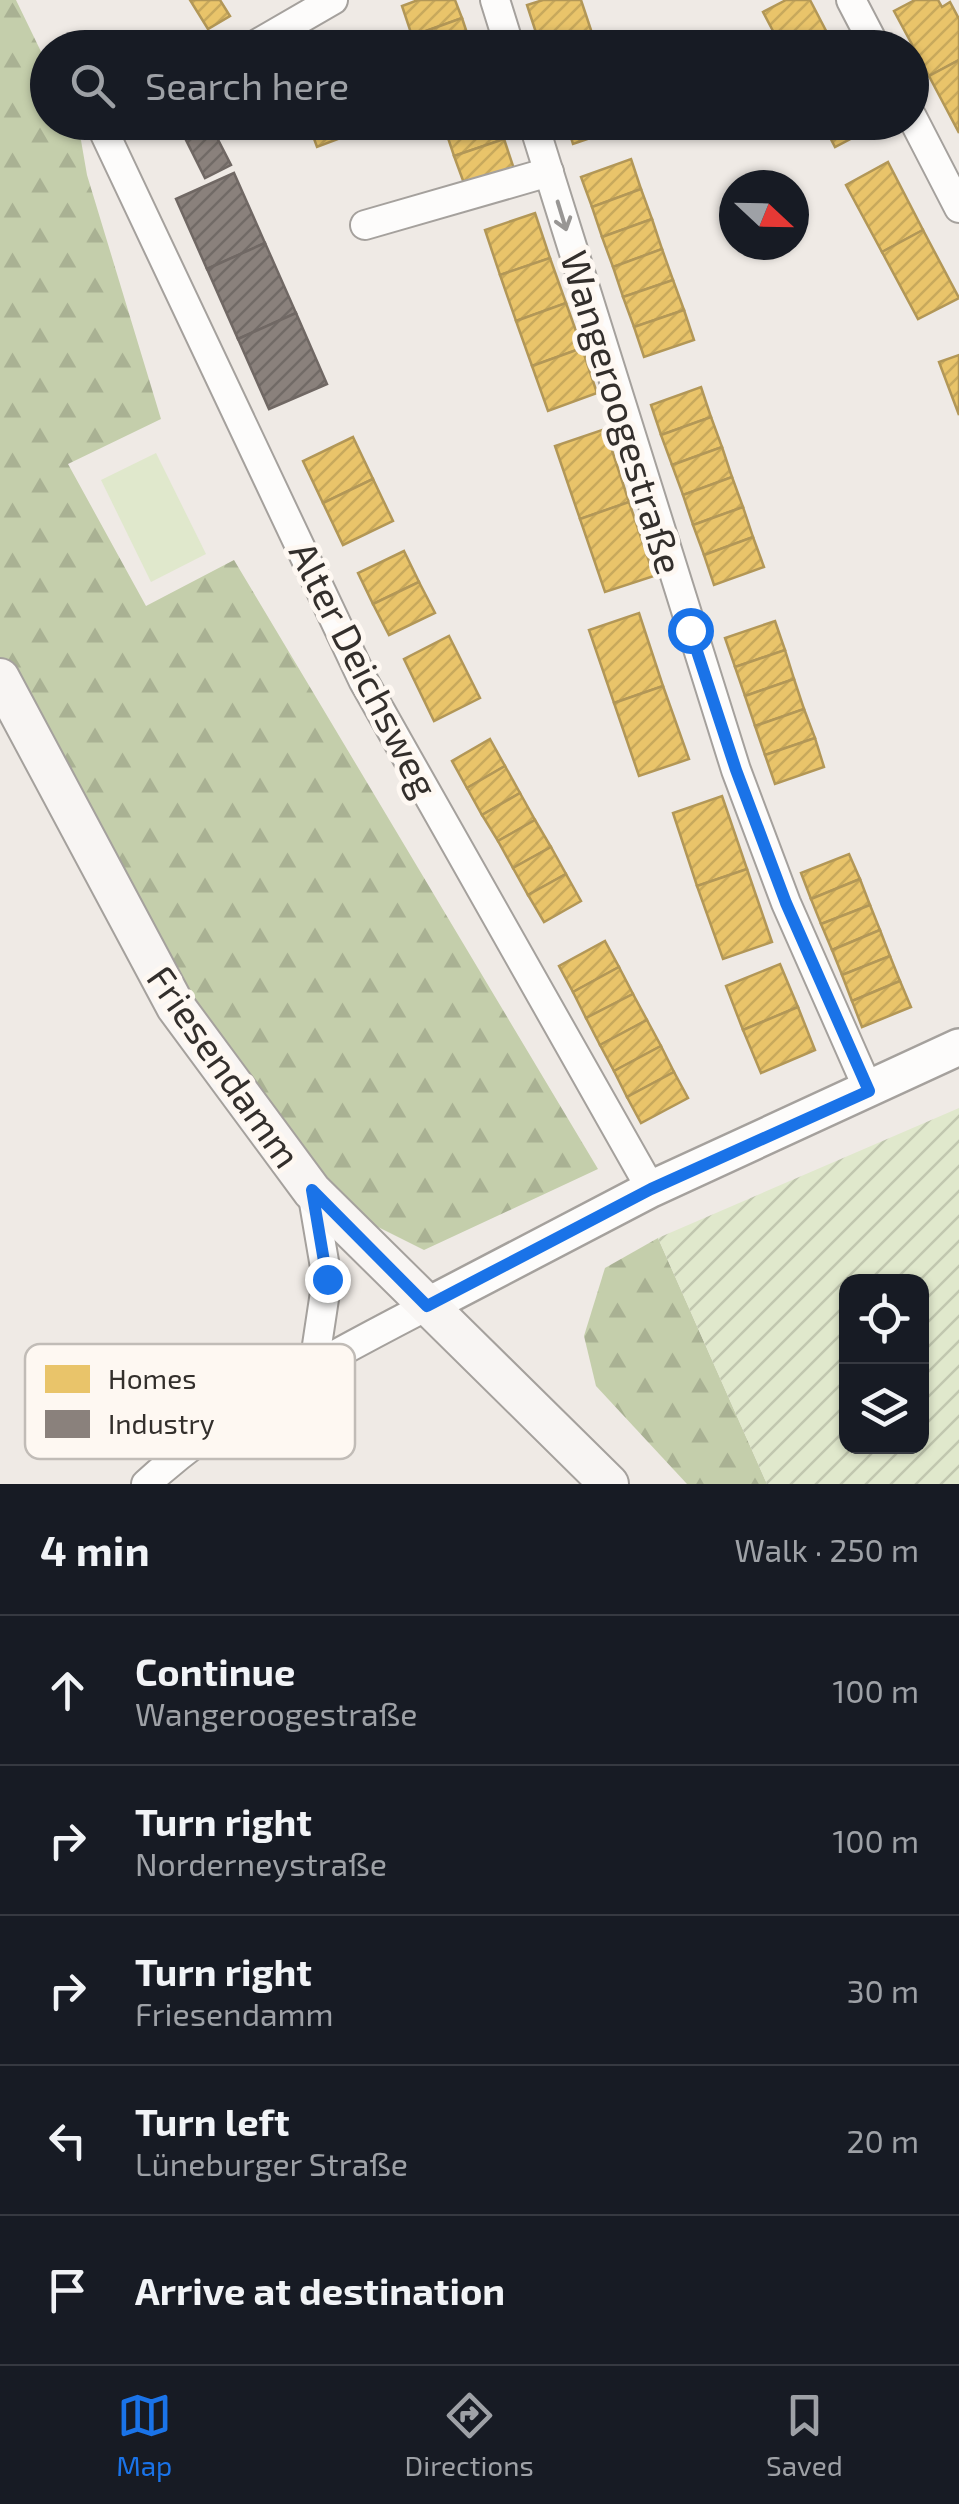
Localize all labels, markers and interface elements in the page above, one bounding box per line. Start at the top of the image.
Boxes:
search box [30,30,929,140]
icon: search [65,58,120,113]
text: Search here [145,62,349,108]
north arrow [719,170,809,260]
one-way arrow [555,199,573,231]
street label: Wangeroogestraße [552,245,694,579]
street label: Alter Deichsweg [281,534,449,804]
route start [668,608,714,654]
street label: Friesendamm [139,956,311,1176]
route end [305,1257,351,1303]
map controls [839,1274,929,1454]
button: locate [839,1274,929,1364]
legend [25,1344,355,1459]
text: Homes [108,1361,196,1395]
button: layers [839,1364,929,1454]
text: Industry [108,1406,215,1440]
text: 4 min [40,1524,150,1574]
text: Walk · 250 m [735,1530,919,1568]
text: Continue [135,1648,295,1694]
icon: ahead [40,1663,95,1718]
text: 100 m [833,1671,919,1709]
text: Wangeroogestraße [135,1694,417,1732]
text: Turn right [135,1798,312,1844]
icon: right [40,1813,95,1868]
text: 100 m [833,1821,919,1859]
text: Norderneystraße [135,1844,387,1882]
text: Turn right [135,1948,312,1994]
icon: right [40,1963,95,2018]
text: 30 m [847,1971,919,2009]
text: Friesendamm [135,1994,334,2032]
text: Turn left [135,2098,290,2144]
icon: left [40,2113,95,2168]
text: 20 m [847,2121,919,2159]
text: Lüneburger Straße [135,2144,408,2182]
icon: arrive [40,2263,95,2318]
text: Arrive at destination [135,2267,505,2313]
tab: Map [116,2388,172,2482]
tab: Directions [405,2388,534,2482]
tab: Saved [766,2388,843,2482]

